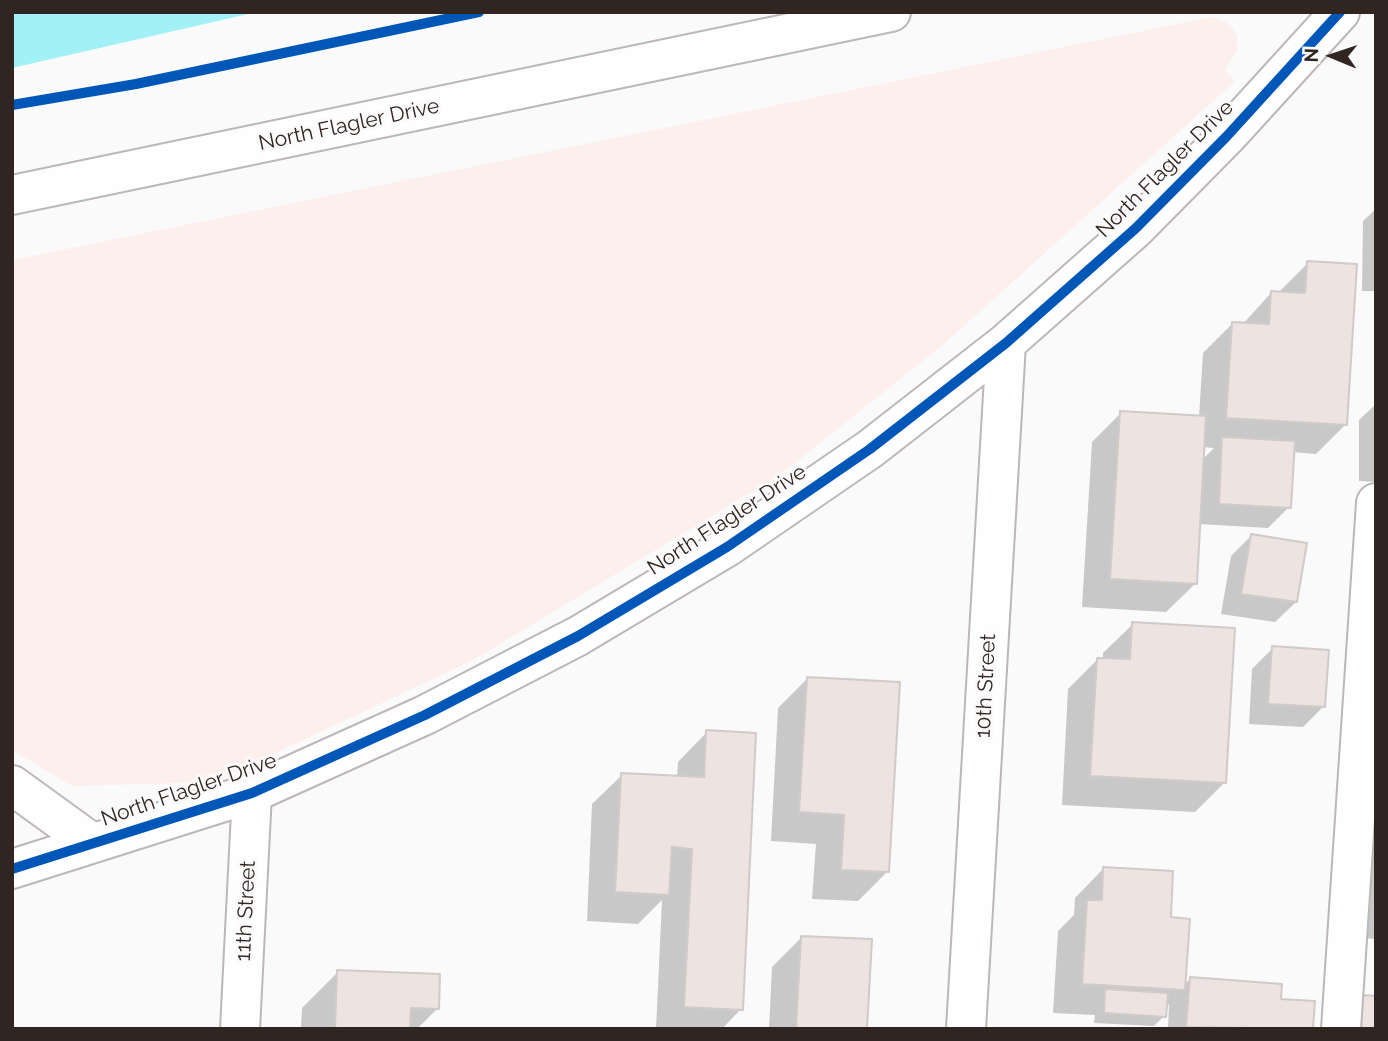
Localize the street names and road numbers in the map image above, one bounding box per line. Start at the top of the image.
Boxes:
street label: North Flagler Drive [256,94,442,156]
street label: North Flagler Drive [1091,95,1239,243]
street label: North Flagler Drive [643,459,811,581]
street label: 10th Street [971,633,1001,739]
street label: North Flagler Drive [98,748,280,832]
street label: 11th Street [231,860,261,962]

